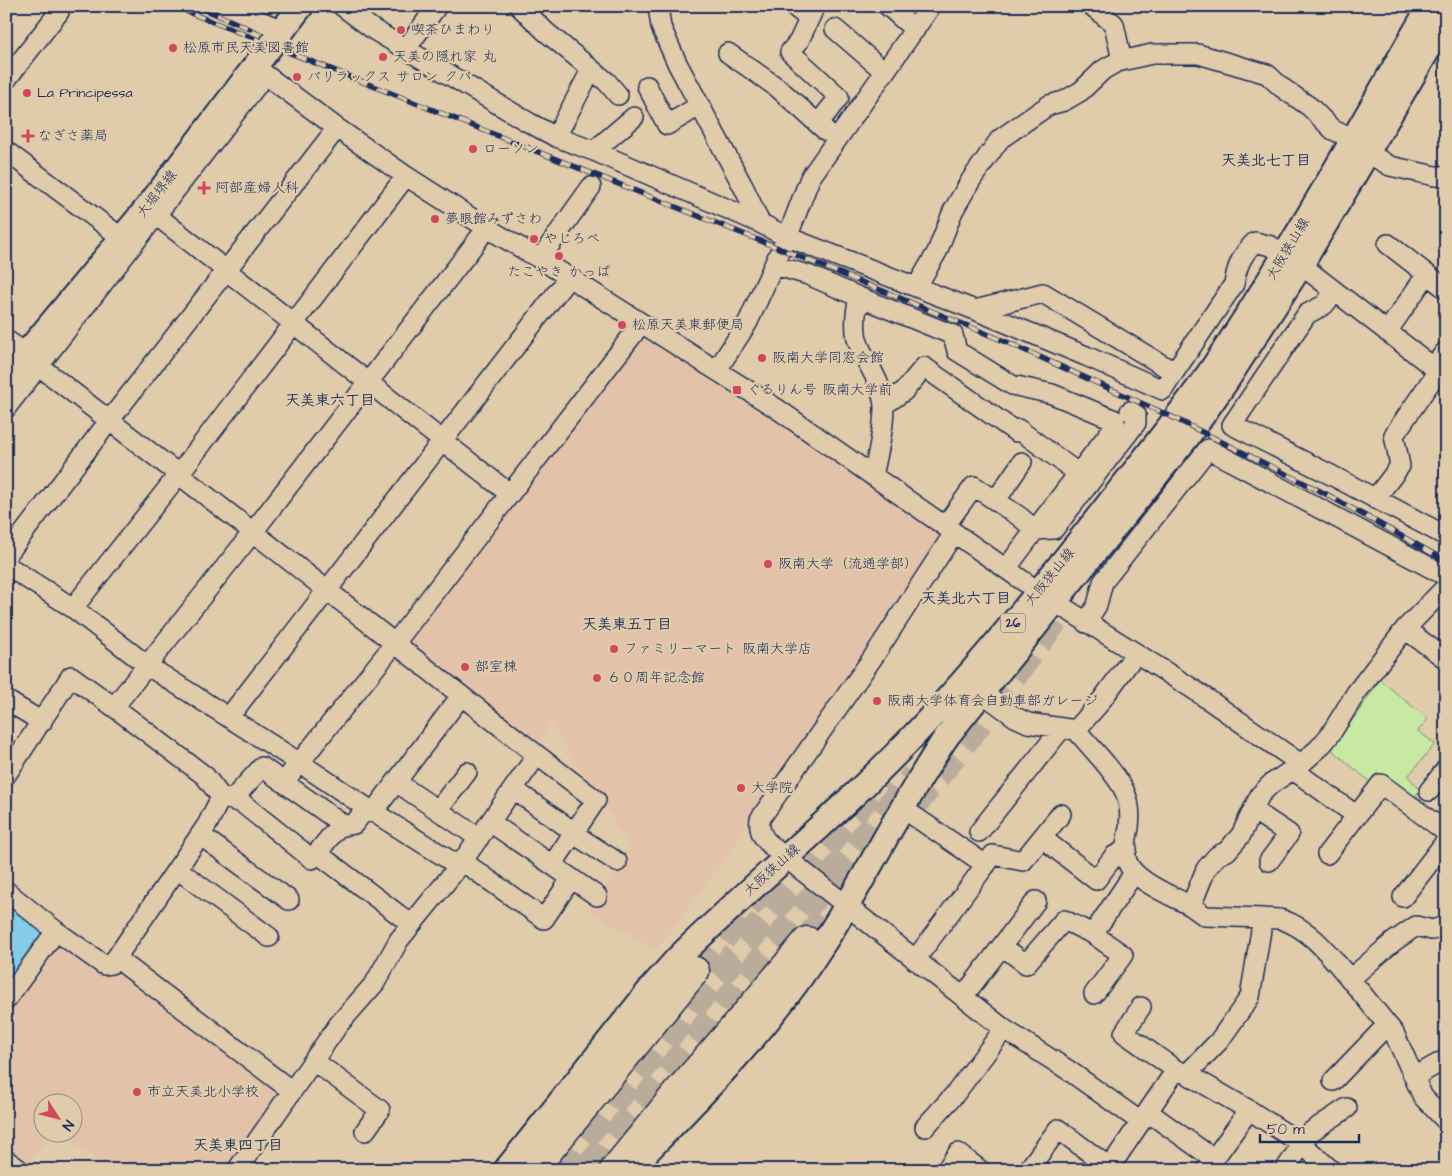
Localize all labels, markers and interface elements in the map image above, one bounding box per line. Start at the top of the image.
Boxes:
place label: 喫茶ひまわり [411,20,495,40]
marker: 喫茶ひまわり [395,24,407,36]
place label: 松原市民天美図書館 [183,38,309,58]
marker: 松原市民天美図書館 [167,42,179,54]
place label: 天美の隠れ家 丸 [393,47,497,67]
marker: 天美の隠れ家 丸 [377,51,389,63]
place label: バリラックス サロン クパ [307,67,472,87]
marker: バリラックス サロン クパ [291,71,303,83]
place label: La Principessa [37,83,133,103]
marker: La Principessa [21,87,33,99]
place label: なぎさ薬局 [38,126,108,146]
marker: なぎさ薬局 [22,130,34,142]
place label: ローソン [483,139,539,159]
marker: ローソン [467,143,479,155]
district label: 天美北七丁目 [1221,150,1311,171]
street label: 大堀堺線 [132,166,182,222]
place label: 阿部産婦人科 [215,178,299,198]
marker: 阿部産婦人科 [197,181,211,195]
place label: 夢眼館みずさわ [445,209,542,229]
marker: 夢眼館みずさわ [429,213,441,225]
street label: 大阪狭山線 [1261,214,1315,284]
place label: やじろべ [544,229,600,249]
marker: やじろべ [528,233,540,245]
marker: たこやき かっぱ [553,250,565,262]
place label: たこやき かっぱ [507,262,611,282]
place label: 松原天美東郵便局 [632,315,744,335]
marker: 松原天美東郵便局 [616,319,628,331]
place label: 阪南大学同窓会館 [772,348,884,368]
marker: 阪南大学同窓会館 [756,352,768,364]
place label: ぐるりん号 阪南大学前 [747,380,892,400]
marker: ぐるりん号 阪南大学前 [731,384,743,396]
district label: 天美東六丁目 [285,390,375,411]
street label: 大阪狭山線 [1020,544,1080,610]
place label: 阪南大学（流通学部） [778,554,918,574]
marker: 阪南大学（流通学部） [762,558,774,570]
district label: 天美北六丁目 [921,588,1011,609]
district label: 天美東五丁目 [582,614,672,635]
road number: 26 [1000,614,1026,632]
place label: ファミリーマート 阪南大学店 [624,639,812,659]
marker: ファミリーマート 阪南大学店 [608,643,620,655]
place label: 部室棟 [475,657,518,677]
marker: 部室棟 [459,661,471,673]
place label: ６０周年記念館 [607,668,705,688]
marker: ６０周年記念館 [591,672,603,684]
place label: 阪南大学体育会自動車部ガレージ [887,691,1098,711]
marker: 阪南大学体育会自動車部ガレージ [871,695,883,707]
place label: 大学院 [751,778,793,798]
marker: 大学院 [735,782,747,794]
street label: 大阪狭山線 [739,839,805,901]
place label: 市立天美北小学校 [147,1082,259,1102]
marker: 市立天美北小学校 [131,1086,143,1098]
north arrow [32,1094,82,1144]
scale bar [1260,1111,1358,1143]
text: N [57,1116,78,1135]
text: 50 m [1267,1119,1305,1140]
district label: 天美東四丁目 [193,1135,283,1156]

